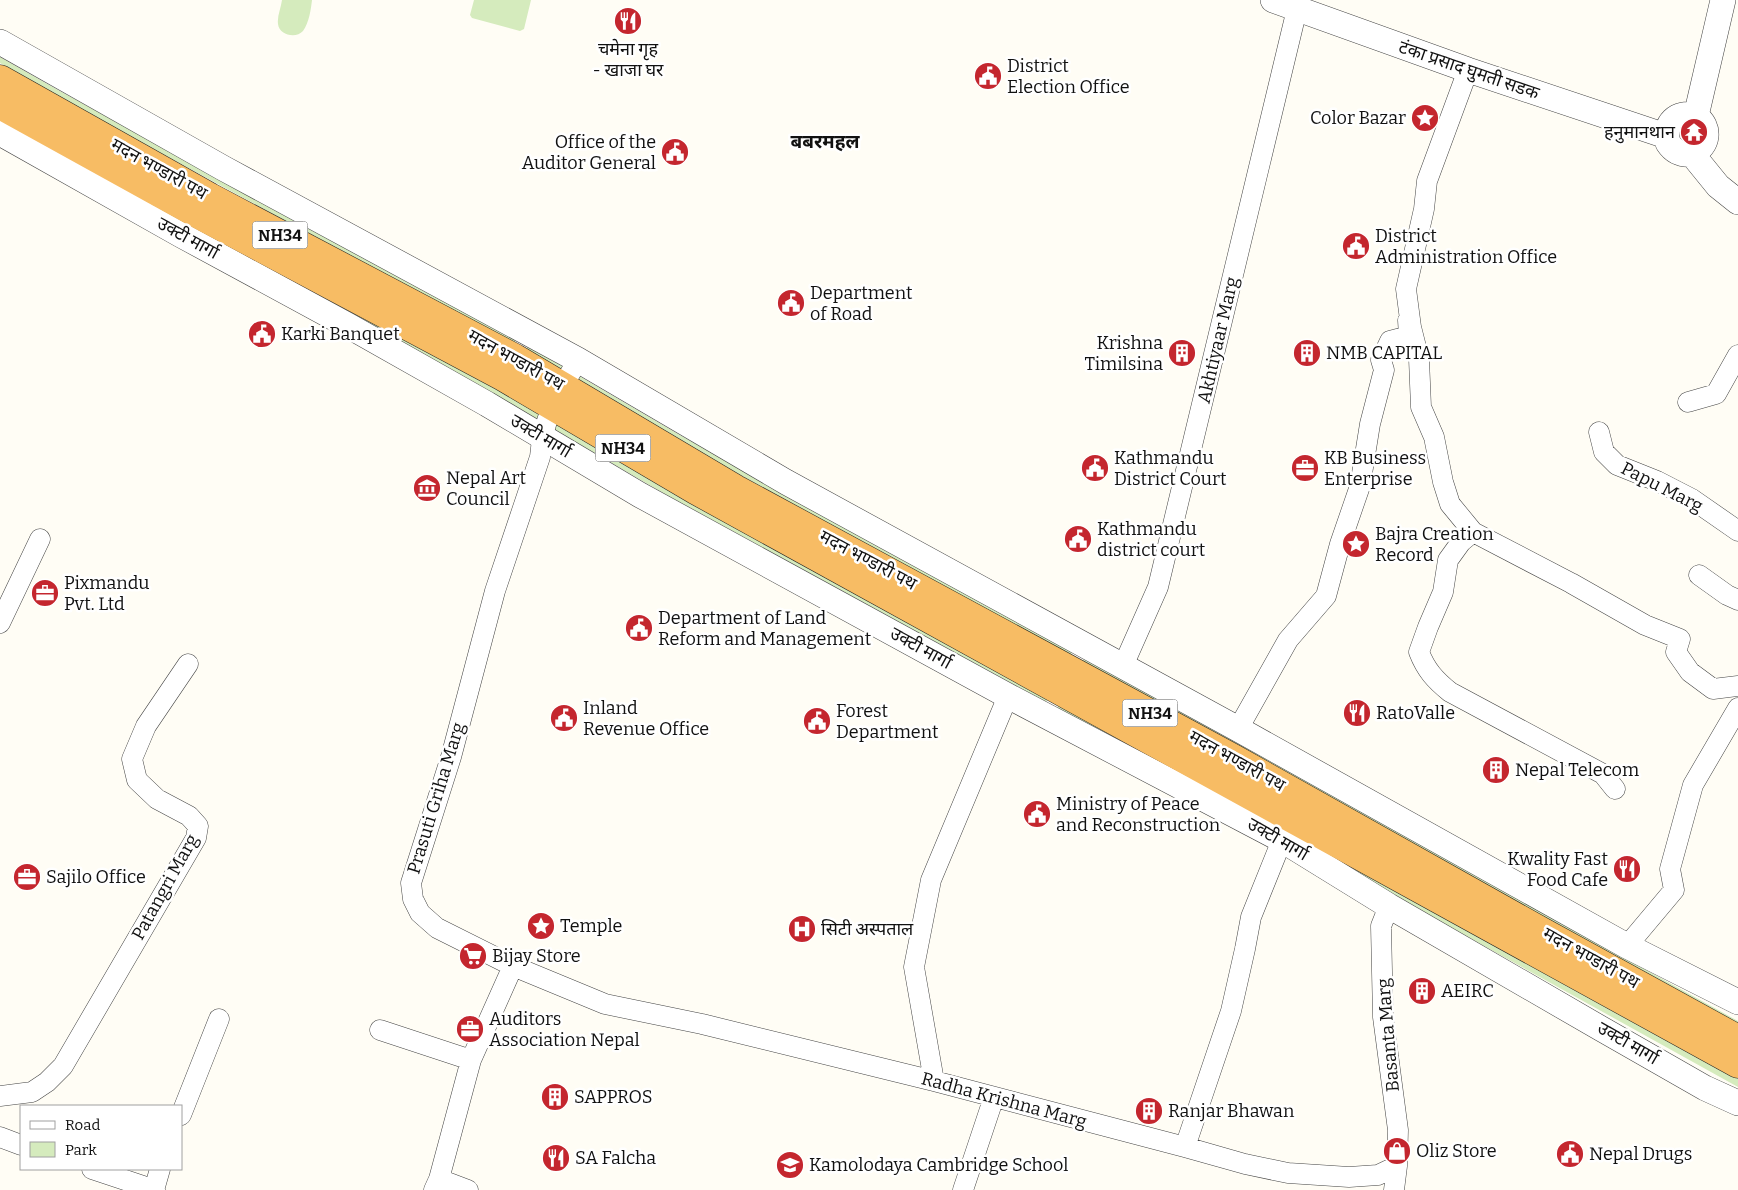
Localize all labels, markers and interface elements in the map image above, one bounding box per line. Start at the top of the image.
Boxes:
restaurant icon: चमेना गृह - खाजा घर [613,6,643,36]
street label: टंका प्रसाद घुमती सडक [1396,36,1543,106]
place label: चमेना गृह - खाजा घर [593,38,664,81]
place label: District Election Office [1007,55,1130,98]
public building icon: District Election Office [973,61,1003,91]
place icon: Color Bazar [1410,103,1440,133]
place label: Color Bazar [1310,107,1406,129]
temple icon: हनुमानथान [1679,117,1709,147]
place label: हनुमानथान [1604,121,1676,144]
district label: बबरमहल [790,130,861,153]
place label: Office of the Auditor General [522,131,656,174]
street label: मदन भण्डारी पथ [107,133,211,205]
public building icon: Office of the Auditor General [660,137,690,167]
street label: उक्टी मार्गा [153,212,224,264]
road number: NH34 [252,222,308,248]
place label: District Administration Office [1375,225,1557,268]
public building icon: District Administration Office [1341,231,1371,261]
street label: Akhtiyaar Marg [1193,275,1243,405]
place label: Department of Road [810,282,913,325]
public building icon: Department of Road [776,288,806,318]
public building icon: Karki Banquet [247,319,277,349]
place label: Karki Banquet [281,323,400,345]
street label: मदन भण्डारी पथ [464,324,568,396]
place label: Krishna Timilsina [1085,332,1163,375]
building icon: Krishna Timilsina [1167,338,1197,368]
building icon: NMB CAPITAL [1292,338,1322,368]
place label: NMB CAPITAL [1326,342,1442,364]
street label: उक्टी मार्गा [507,409,576,463]
road number: NH34 [596,434,650,462]
place label: Kathmandu District Court [1114,447,1227,490]
place label: KB Business Enterprise [1324,447,1426,490]
public building icon: Kathmandu District Court [1080,453,1110,483]
office icon: KB Business Enterprise [1290,453,1320,483]
street label: Papu Marg [1617,457,1707,517]
place label: Nepal Art Council [446,467,527,510]
museum icon: Nepal Art Council [412,473,442,503]
place label: Kathmandu district court [1097,518,1206,561]
place label: Bajra Creation Record [1375,523,1494,566]
public building icon: Kathmandu district court [1063,524,1093,554]
street label: मदन भण्डारी पथ [816,525,921,595]
place icon: Bajra Creation Record [1341,529,1371,559]
place label: Pixmandu Pvt. Ltd [64,572,149,615]
office icon: Pixmandu Pvt. Ltd [30,578,60,608]
place label: Department of Land Reform and Management [658,607,872,650]
public building icon: Department of Land Reform and Management [624,613,654,643]
street label: उक्टी मार्गा [886,622,957,674]
place label: Inland Revenue Office [583,697,709,740]
restaurant icon: RatoValle [1342,698,1372,728]
place label: Forest Department [836,700,939,743]
road number: NH34 [1122,700,1178,726]
place label: RatoValle [1376,702,1455,724]
public building icon: Inland Revenue Office [549,703,579,733]
public building icon: Forest Department [802,706,832,736]
street label: Prasuti Griha Marg [402,720,470,876]
street label: मदन भण्डारी पथ [1185,725,1289,797]
building icon: Nepal Telecom [1481,755,1511,785]
place label: Nepal Telecom [1515,759,1639,781]
place label: Ministry of Peace and Reconstruction [1056,793,1221,836]
public building icon: Ministry of Peace and Reconstruction [1022,799,1052,829]
street label: उक्टी मार्गा [1243,813,1313,866]
street label: Patangri Marg [127,830,203,944]
place label: Kwality Fast Food Cafe [1507,848,1608,891]
restaurant icon: Kwality Fast Food Cafe [1612,854,1642,884]
office icon: Sajilo Office [12,862,42,892]
place label: Sajilo Office [46,866,146,888]
place icon: Temple [526,911,556,941]
hospital icon: सिटी अस्पताल [787,914,817,944]
place label: Temple [560,915,622,937]
place label: सिटी अस्पताल [821,918,914,940]
street label: मदन भण्डारी पथ [1539,922,1643,994]
supermarket icon: Bijay Store [458,941,488,971]
place label: Bijay Store [492,945,581,967]
building icon: AEIRC [1407,976,1437,1006]
street label: Basanta Marg [1372,977,1404,1093]
place label: AEIRC [1441,980,1494,1002]
place label: Auditors Association Nepal [489,1008,640,1051]
office icon: Auditors Association Nepal [455,1014,485,1044]
street label: उक्टी मार्गा [1593,1017,1663,1070]
street label: Radha Krishna Marg [919,1067,1089,1133]
building icon: SAPPROS [540,1082,570,1112]
place label: SAPPROS [574,1086,653,1108]
building icon: Ranjar Bhawan [1134,1096,1164,1126]
place label: Ranjar Bhawan [1168,1100,1295,1122]
legend [20,1105,182,1170]
text: Road [65,1116,100,1134]
shop icon: Oliz Store [1382,1136,1412,1166]
public building icon: Nepal Drugs [1555,1139,1585,1169]
place label: Oliz Store [1416,1140,1497,1162]
text: Park [65,1141,97,1159]
restaurant icon: SA Falcha [541,1143,571,1173]
place label: Nepal Drugs [1589,1143,1692,1165]
place label: SA Falcha [575,1147,656,1169]
school or university icon: Kamolodaya Cambridge School [775,1150,805,1180]
place label: Kamolodaya Cambridge School [809,1154,1068,1176]

